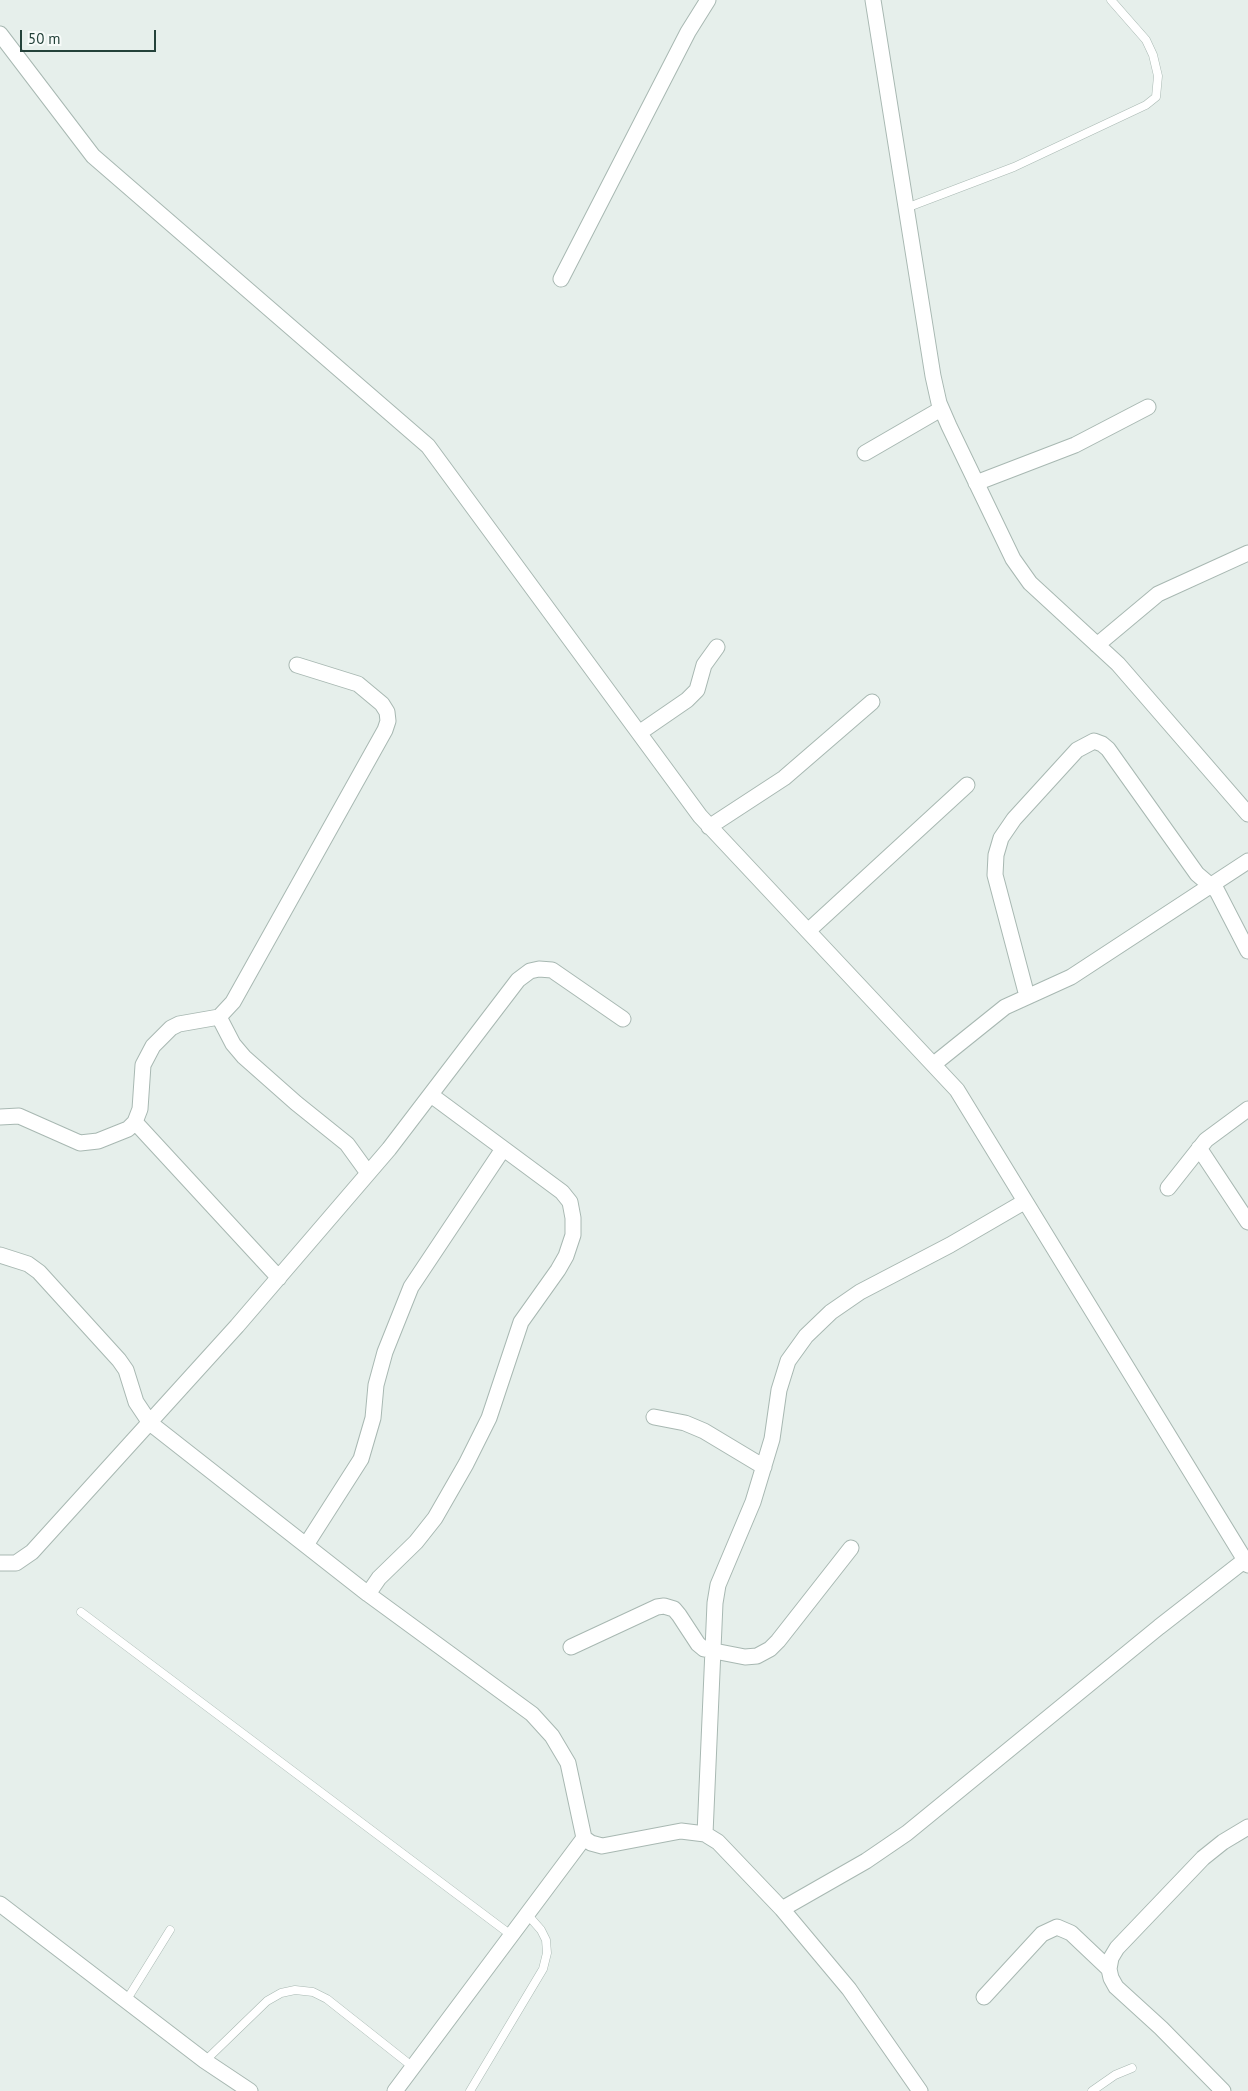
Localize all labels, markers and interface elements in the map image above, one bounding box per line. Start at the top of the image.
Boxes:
scale bar [22,20,159,52]
text: 50 m [28,29,61,48]

